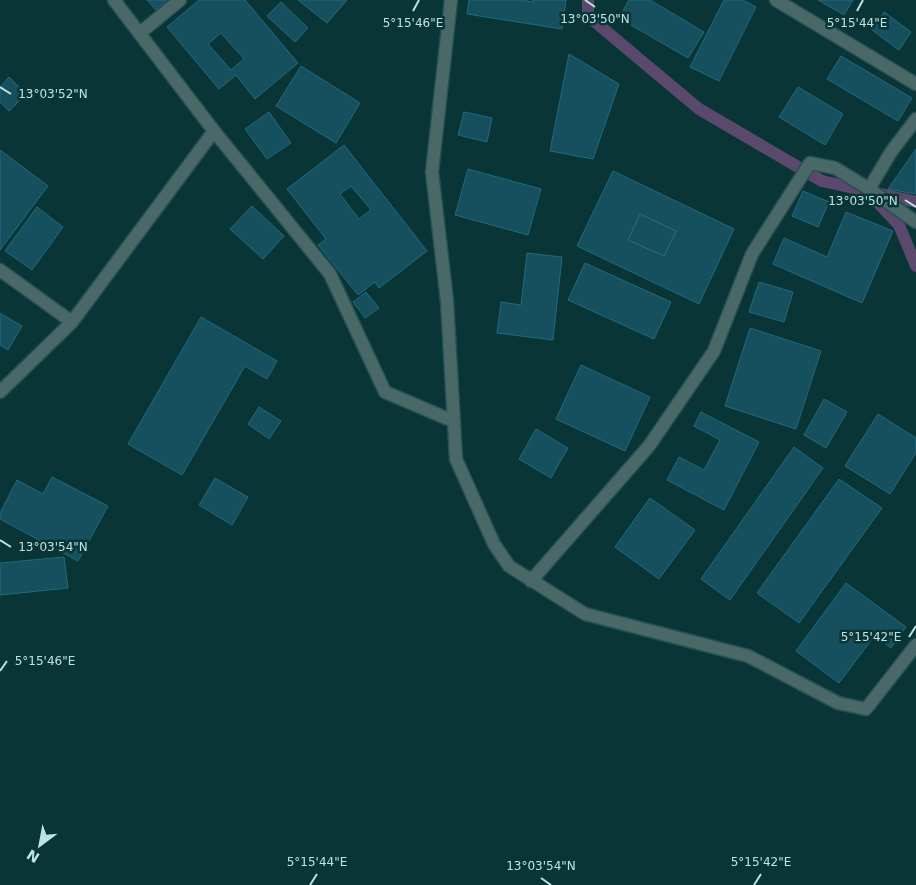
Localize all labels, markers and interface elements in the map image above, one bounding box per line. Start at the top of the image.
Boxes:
text: 13°03'50"N [560,12,630,26]
text: 5°15'46"E [383,16,443,30]
text: 5°15'44"E [827,16,887,30]
text: 13°03'52"N [18,87,88,101]
text: 13°03'50"N [828,194,898,208]
text: 13°03'54"N [18,540,88,554]
text: 5°15'42"E [841,630,901,644]
text: 5°15'46"E [15,654,75,668]
north arrow [15,820,65,870]
text: N [24,846,42,866]
text: 5°15'44"E [287,855,347,869]
text: 5°15'42"E [731,855,791,869]
text: 13°03'54"N [506,859,576,873]

